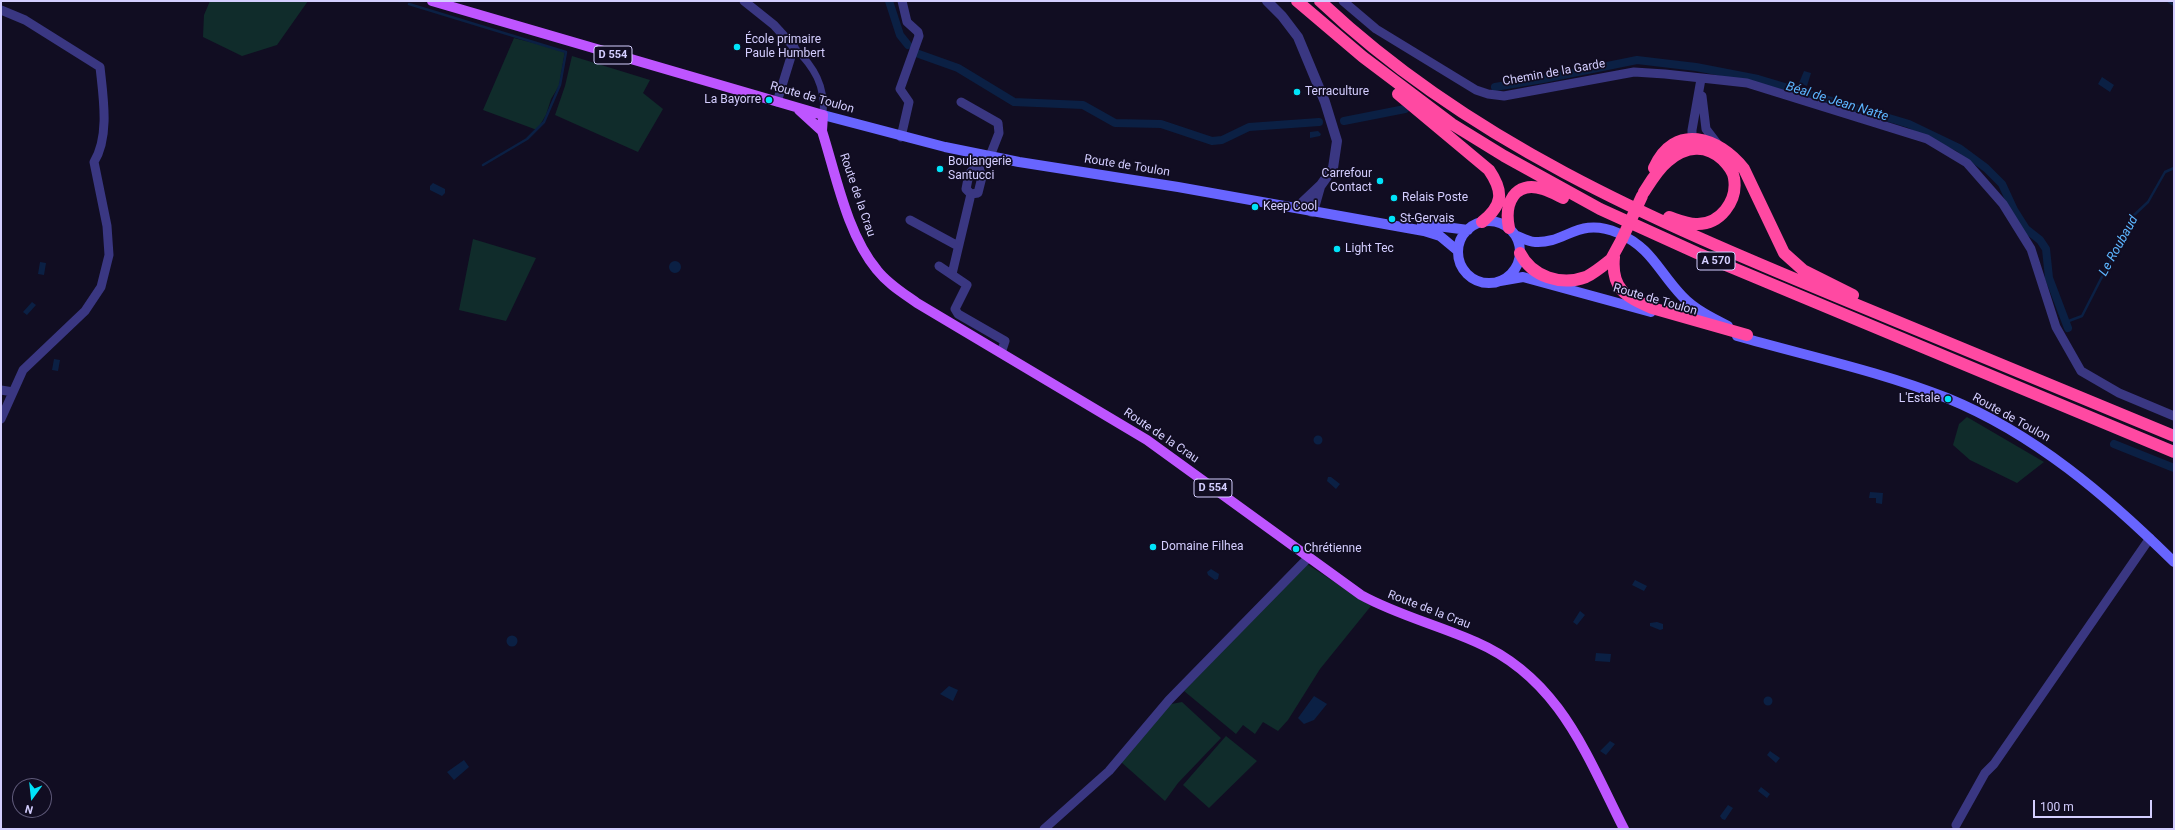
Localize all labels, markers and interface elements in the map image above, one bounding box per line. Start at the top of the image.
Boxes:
place label: École primaire Paule Humbert [745,33,825,61]
marker: École primaire Paule Humbert [732,42,742,52]
road number: D 554 [594,46,632,64]
street label: Chemin de la Garde [1501,57,1607,89]
street label: Route de Toulon [768,79,856,117]
water label: Béal de Jean Natte [1784,79,1890,125]
place label: Terraculture [1305,85,1369,99]
marker: Terraculture [1292,87,1302,97]
place label: La Bayorre [704,93,761,107]
marker: La Bayorre [764,95,774,105]
street label: Route de la Crau [836,151,878,239]
street label: Route de Toulon [1083,152,1171,180]
place label: Boulangerie Santucci [948,155,1011,183]
marker: Boulangerie Santucci [935,164,945,174]
place label: Carrefour Contact [1322,167,1372,195]
marker: Carrefour Contact [1375,176,1385,186]
place label: Relais Poste [1402,191,1468,205]
marker: Relais Poste [1389,193,1399,203]
place label: Keep Cool [1263,200,1317,214]
marker: Keep Cool [1250,202,1260,212]
place label: St-Gervais [1400,212,1454,226]
water label: Le Roubaud [2096,213,2142,279]
marker: St-Gervais [1387,214,1397,224]
place label: Light Tec [1345,242,1394,256]
marker: Light Tec [1332,244,1342,254]
road number: A 570 [1697,252,1735,270]
street label: Route de Toulon [1611,281,1699,319]
street label: Route de Toulon [1970,391,2052,445]
place label: L'Estale [1899,392,1940,406]
marker: L'Estale [1943,394,1953,404]
street label: Route de la Crau [1121,406,1201,466]
road number: D 554 [1194,479,1232,497]
place label: Domaine Filhea [1161,540,1244,554]
marker: Domaine Filhea [1148,542,1158,552]
place label: Chrétienne [1304,542,1362,556]
marker: Chrétienne [1291,544,1301,554]
street label: Route de la Crau [1386,588,1472,632]
north arrow [12,778,52,818]
scale bar [2035,792,2154,818]
text: 100 m [2040,800,2074,814]
text: N [24,802,34,816]

